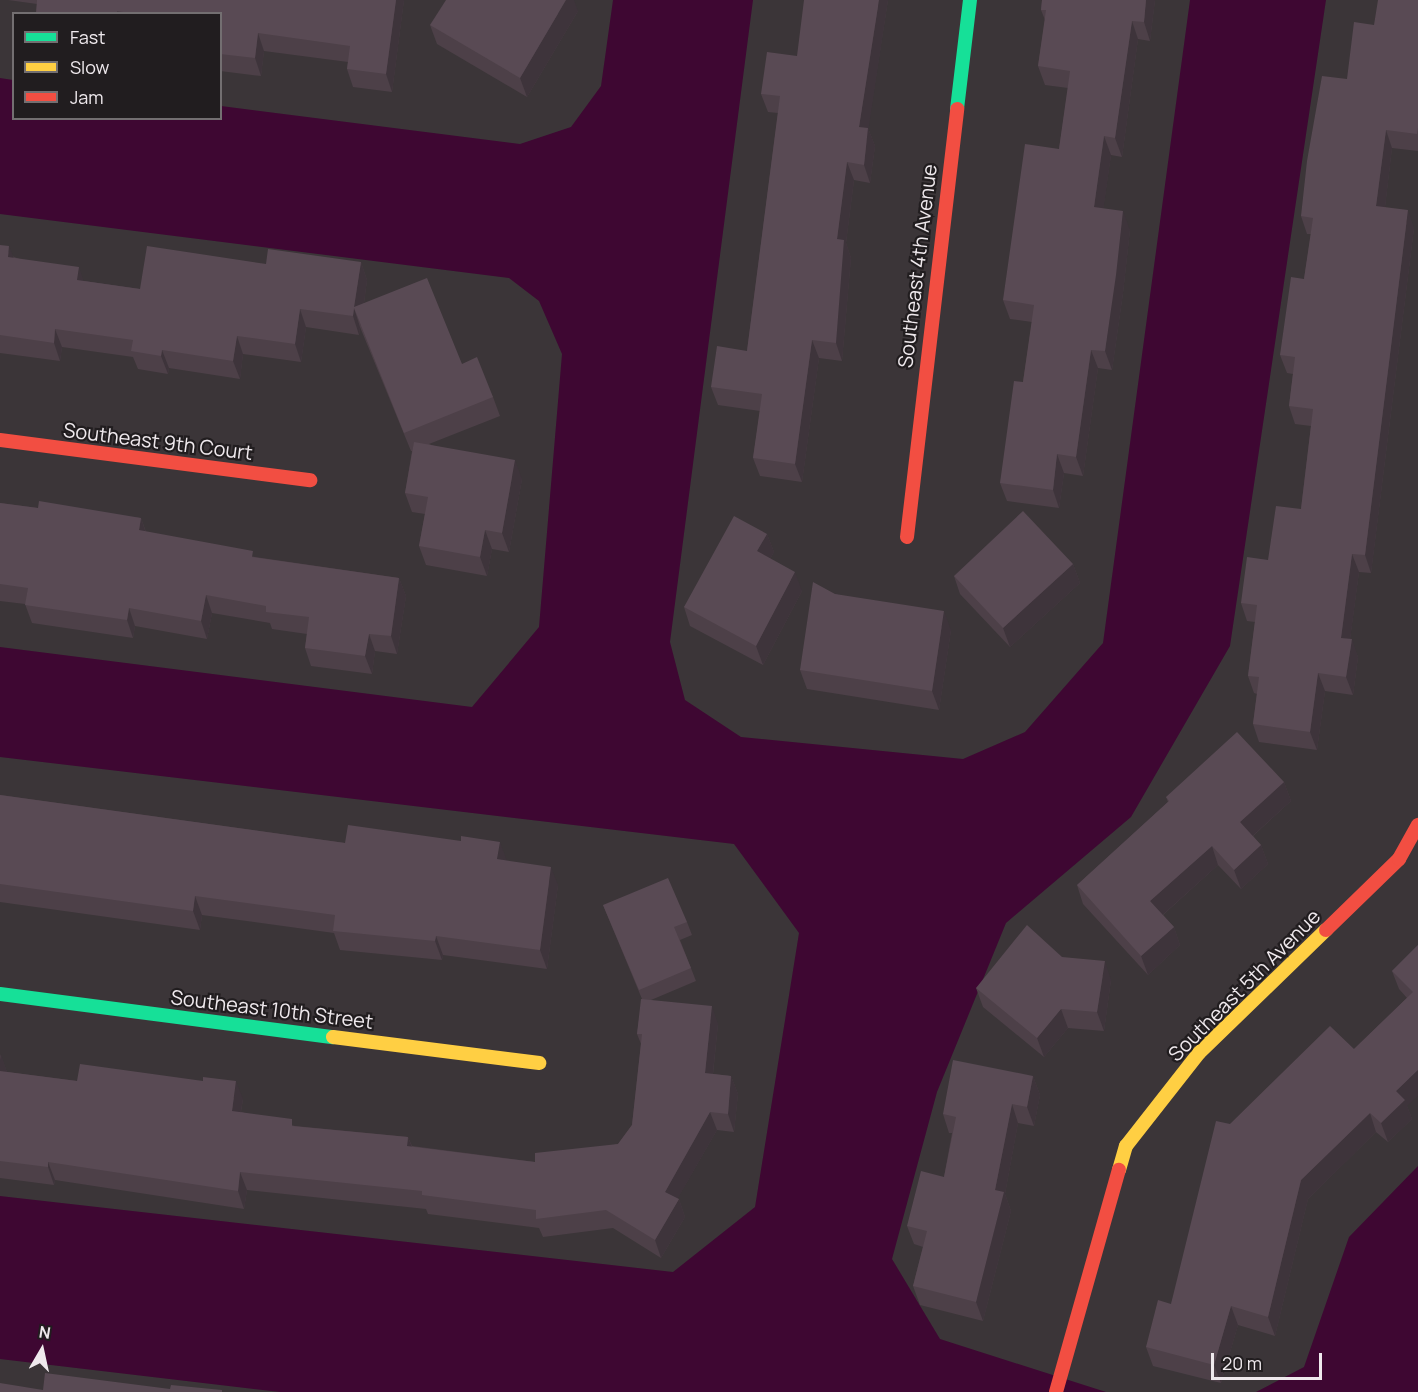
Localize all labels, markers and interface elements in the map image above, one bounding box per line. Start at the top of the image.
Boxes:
legend [12,12,222,120]
text: Fast [70,25,105,49]
text: Slow [70,55,109,79]
text: Jam [70,85,104,109]
street label: Southeast 4th Avenue [893,163,941,369]
street label: Southeast 9th Court [62,417,254,465]
street label: Southeast 5th Avenue [1163,904,1325,1066]
street label: Southeast 10th Street [169,985,375,1033]
north arrow [12,1320,72,1380]
text: N [37,1320,52,1344]
scale bar [1214,1341,1325,1379]
text: 20 m [1222,1351,1262,1375]

